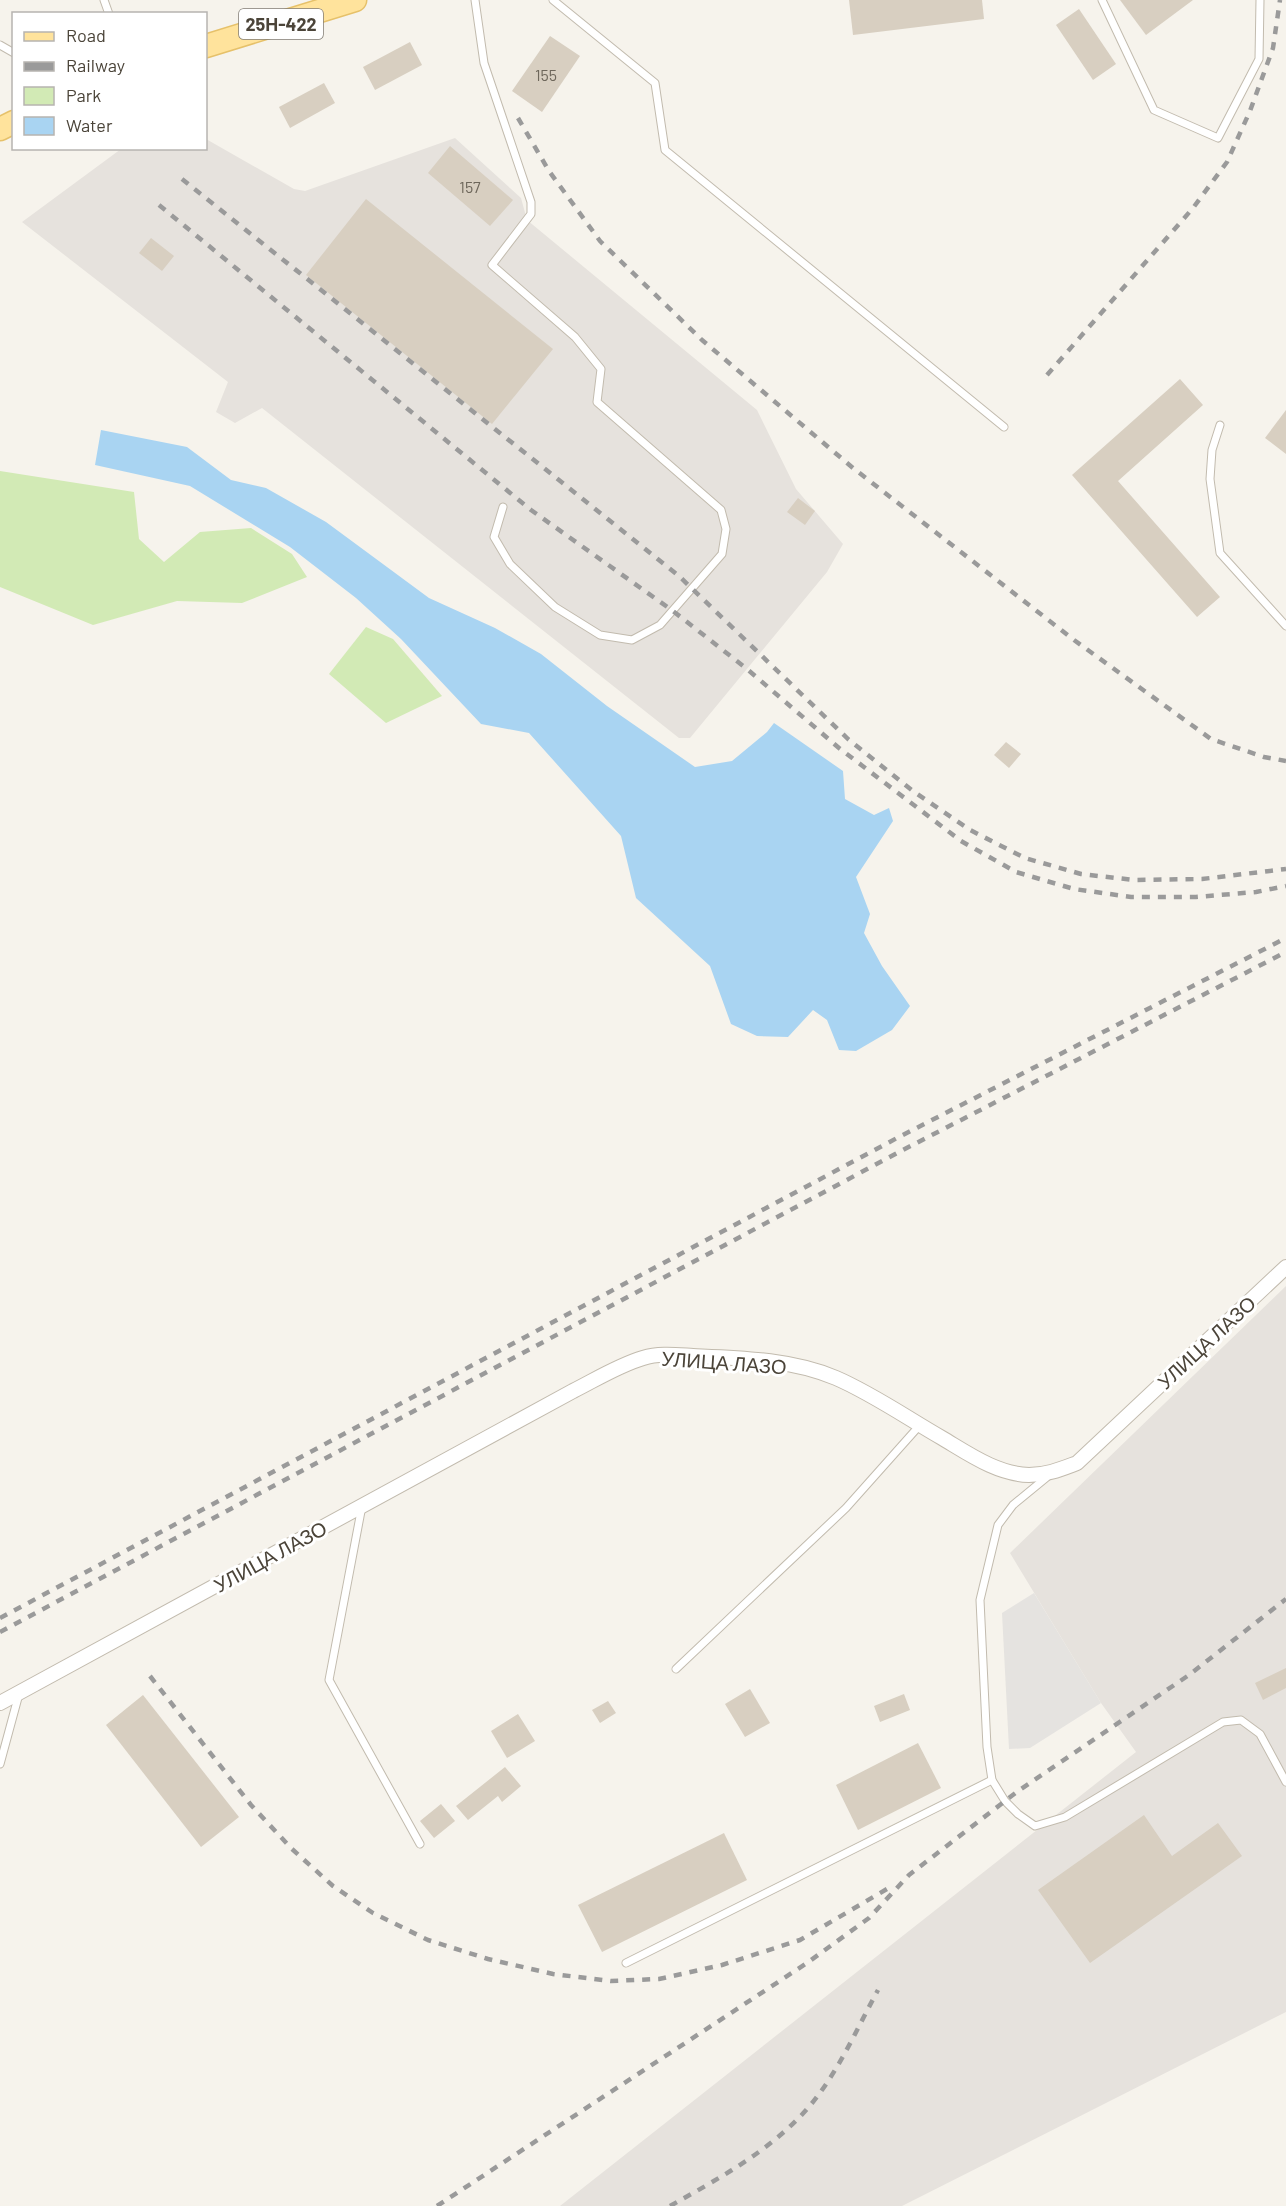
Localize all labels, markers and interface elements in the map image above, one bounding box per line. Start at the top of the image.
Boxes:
road number: 25Н-422 [239,9,323,39]
legend [12,12,207,150]
text: Road [66,24,106,46]
text: Railway [66,54,125,76]
house number: 155 [535,65,557,84]
text: Park [66,84,101,106]
text: Water [66,114,113,136]
house number: 157 [459,177,481,196]
street label: УЛИЦА ЛАЗО [1152,1290,1260,1394]
street label: УЛИЦА ЛАЗО [661,1346,787,1378]
street label: УЛИЦА ЛАЗО [209,1515,331,1597]

